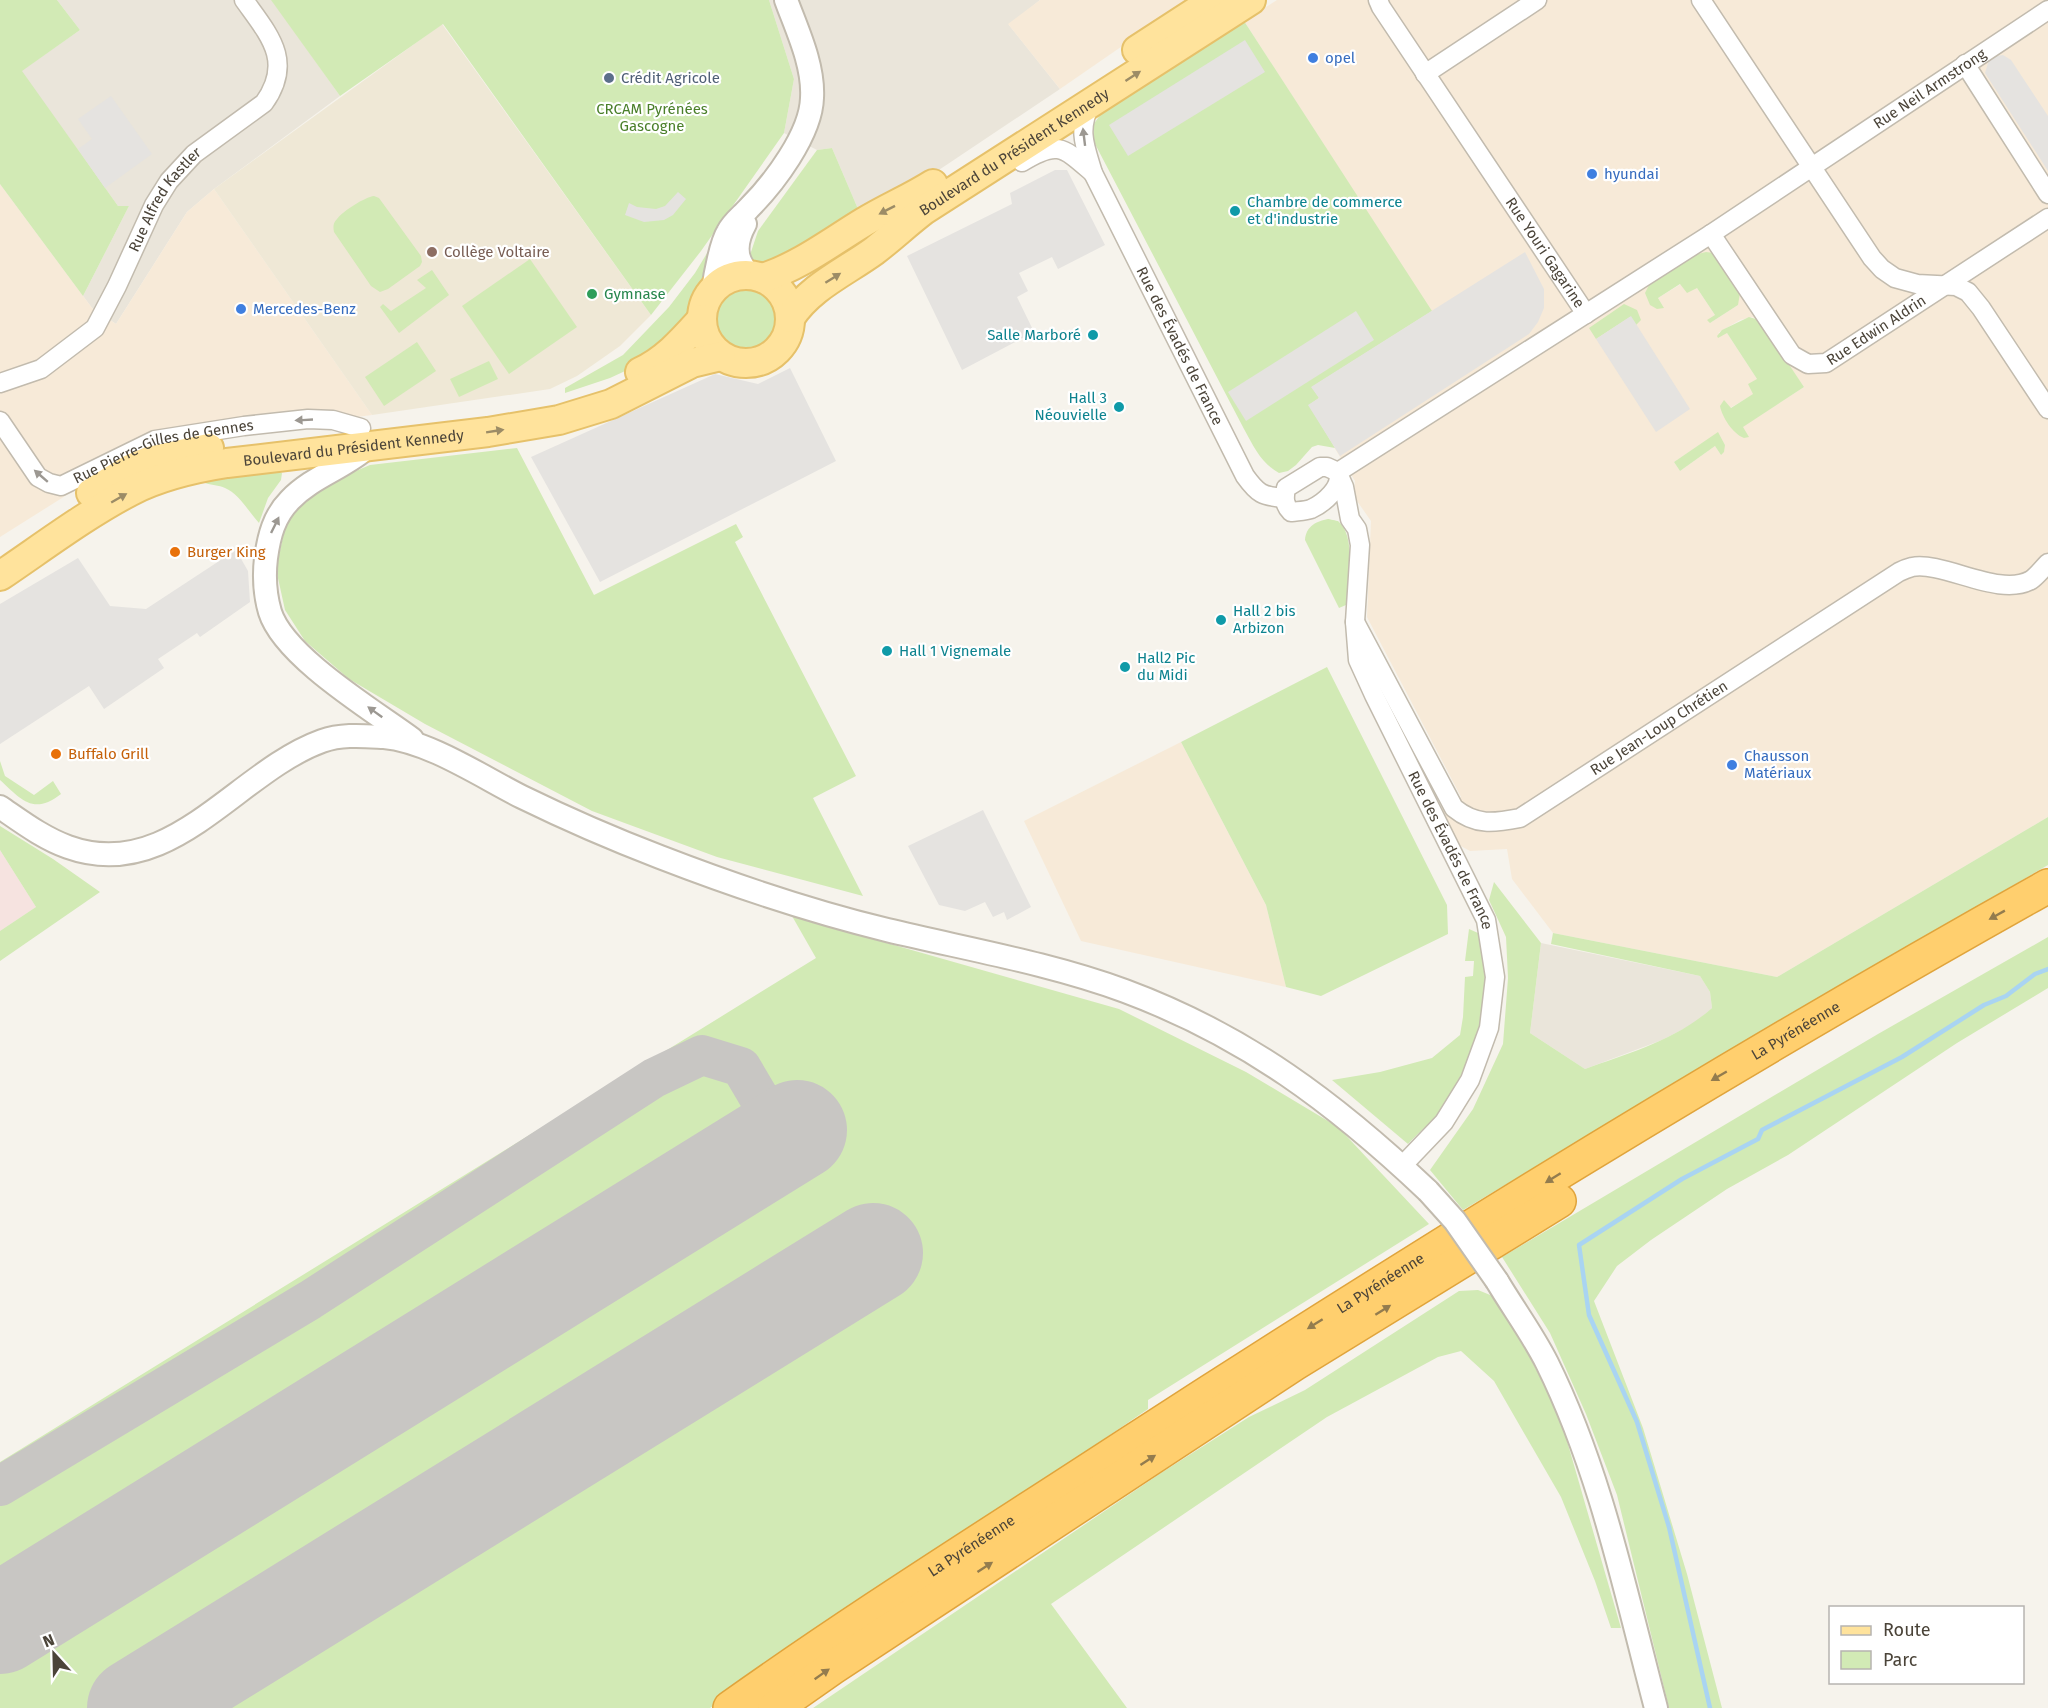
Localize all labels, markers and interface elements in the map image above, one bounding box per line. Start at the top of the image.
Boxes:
street label: Rue Neil Armstrong [1870,45,1990,133]
place label: opel [1325,49,1356,67]
marker: opel [1306,51,1320,65]
place label: Crédit Agricole [621,69,720,87]
one-way arrow [1125,70,1142,81]
marker: Crédit Agricole [602,71,616,85]
street label: Boulevard du Président Kennedy [916,84,1113,220]
park label: CRCAM Pyrénées Gascogne [596,100,708,135]
one-way arrow [1079,128,1089,147]
street label: Rue Alfred Kastler [125,143,205,255]
place label: hyundai [1604,165,1659,183]
marker: hyundai [1585,167,1599,181]
place label: Chambre de commerce et d'industrie [1247,193,1402,228]
street label: Rue Youri Gagarine [1502,194,1588,311]
marker: Chambre de commerce et d'industrie [1228,204,1242,218]
one-way arrow [879,205,896,215]
place label: Collège Voltaire [444,243,550,261]
marker: Collège Voltaire [425,245,439,259]
street label: Rue des Évadés de France [1133,264,1227,428]
one-way arrow [825,273,841,284]
place label: Gymnase [604,285,666,303]
marker: Gymnase [585,287,599,301]
street label: Rue Edwin Aldrin [1823,291,1929,369]
place label: Mercedes-Benz [253,300,356,318]
marker: Mercedes-Benz [234,302,248,316]
place label: Salle Marboré [987,326,1081,344]
marker: Salle Marboré [1086,328,1100,342]
place label: Hall 3 Néouvielle [1034,389,1107,424]
marker: Hall 3 Néouvielle [1112,400,1126,414]
one-way arrow [294,415,313,424]
street label: Rue Pierre-Gilles de Gennes [70,416,254,488]
street label: Boulevard du Président Kennedy [242,426,465,470]
one-way arrow [486,426,505,435]
one-way arrow [33,470,48,483]
one-way arrow [111,493,128,503]
one-way arrow [270,516,279,533]
place label: Burger King [187,543,266,561]
marker: Burger King [168,545,182,559]
place label: Hall 2 bis Arbizon [1233,602,1296,637]
marker: Hall 2 bis Arbizon [1214,613,1228,627]
place label: Hall 1 Vignemale [899,642,1011,660]
marker: Hall 1 Vignemale [880,644,894,658]
place label: Hall2 Pic du Midi [1137,649,1196,684]
marker: Hall2 Pic du Midi [1118,660,1132,674]
street label: Rue Jean-Loup Chrétien [1587,677,1731,779]
one-way arrow [368,706,384,718]
place label: Buffalo Grill [68,745,150,763]
marker: Buffalo Grill [49,747,63,761]
place label: Chausson Matériaux [1744,747,1812,782]
marker: Chausson Matériaux [1725,758,1739,772]
street label: Rue des Évadés de France [1404,768,1496,931]
one-way arrow [1988,910,2005,920]
street label: La Pyrénéenne [1748,998,1843,1064]
one-way arrow [1710,1071,1727,1081]
one-way arrow [1545,1172,1561,1183]
street label: La Pyrénéenne [1333,1249,1428,1317]
one-way arrow [1375,1304,1391,1315]
one-way arrow [1307,1318,1323,1329]
one-way arrow [1140,1454,1156,1466]
street label: La Pyrénéenne [925,1511,1018,1580]
one-way arrow [977,1562,993,1573]
legend [1829,1606,2024,1684]
text: Route [1883,1619,1931,1641]
north arrow [24,1624,84,1684]
text: N [40,1630,57,1651]
text: Parc [1883,1649,1918,1671]
one-way arrow [814,1668,830,1680]

